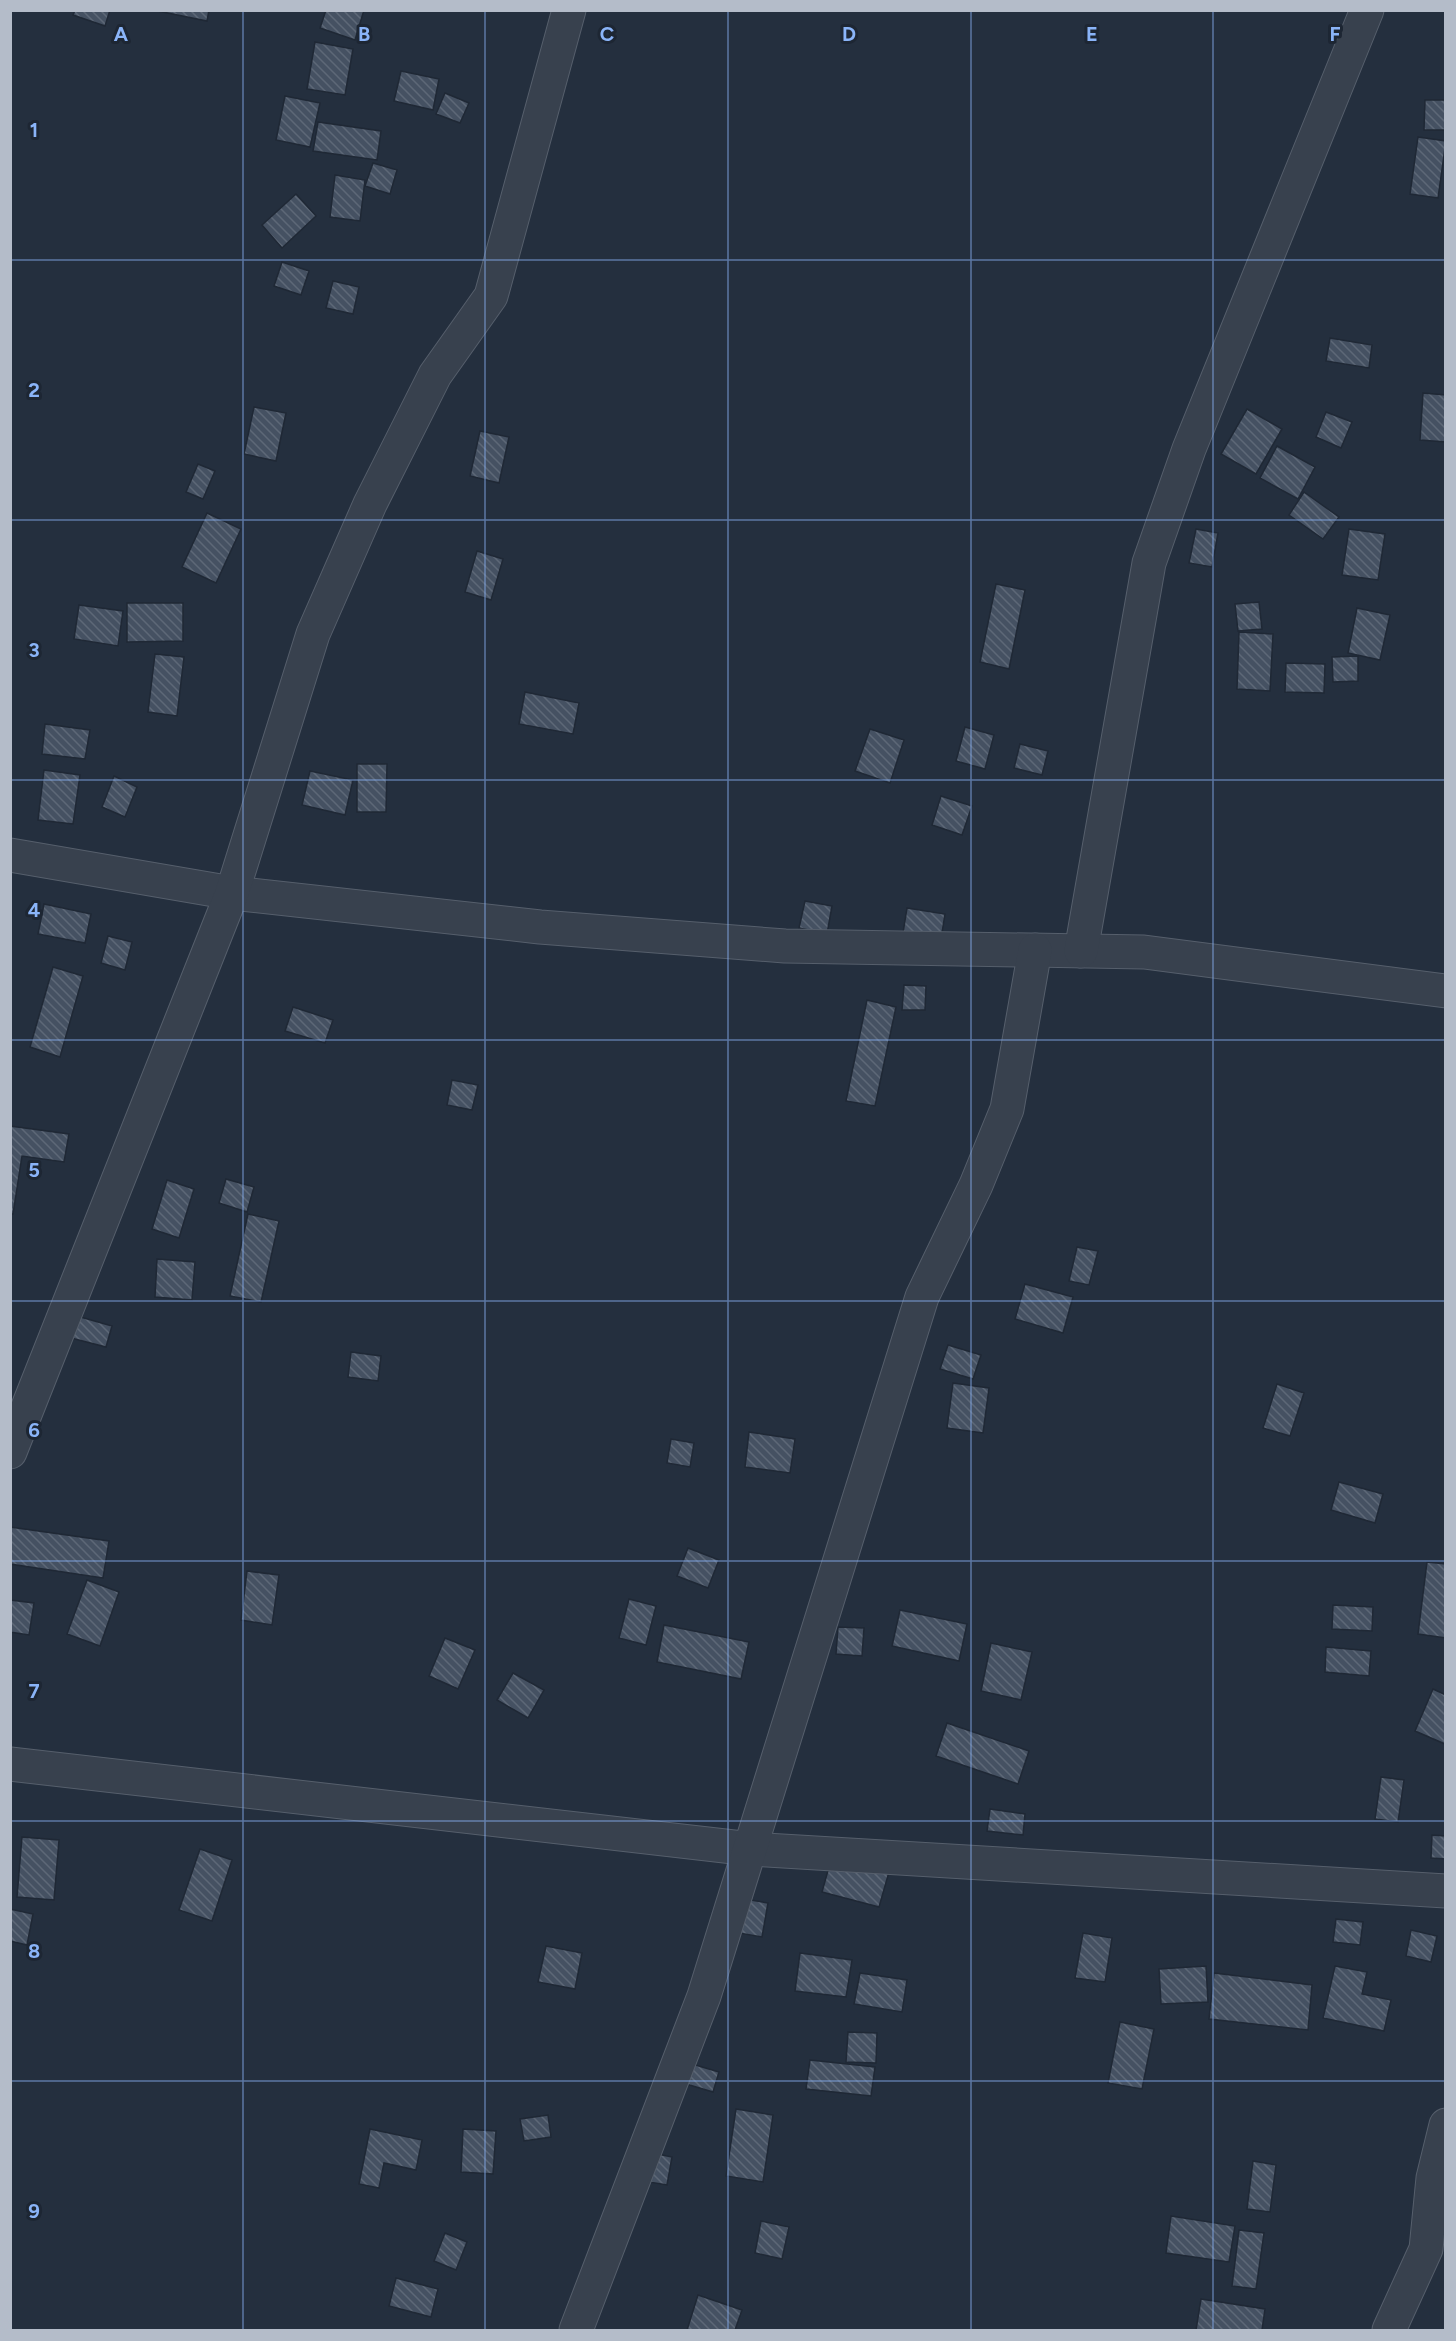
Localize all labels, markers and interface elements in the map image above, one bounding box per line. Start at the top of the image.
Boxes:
text: A [114,22,129,46]
text: B [358,22,370,46]
text: C [600,22,614,46]
text: D [842,22,856,46]
text: E [1086,22,1098,46]
text: F [1329,22,1341,46]
text: 1 [30,118,38,142]
text: 2 [28,378,40,402]
text: 3 [28,638,40,662]
text: 4 [28,898,41,922]
text: 5 [28,1158,40,1182]
text: 6 [28,1418,40,1442]
text: 7 [28,1679,40,1703]
text: 8 [28,1939,40,1963]
text: 9 [28,2199,40,2223]

